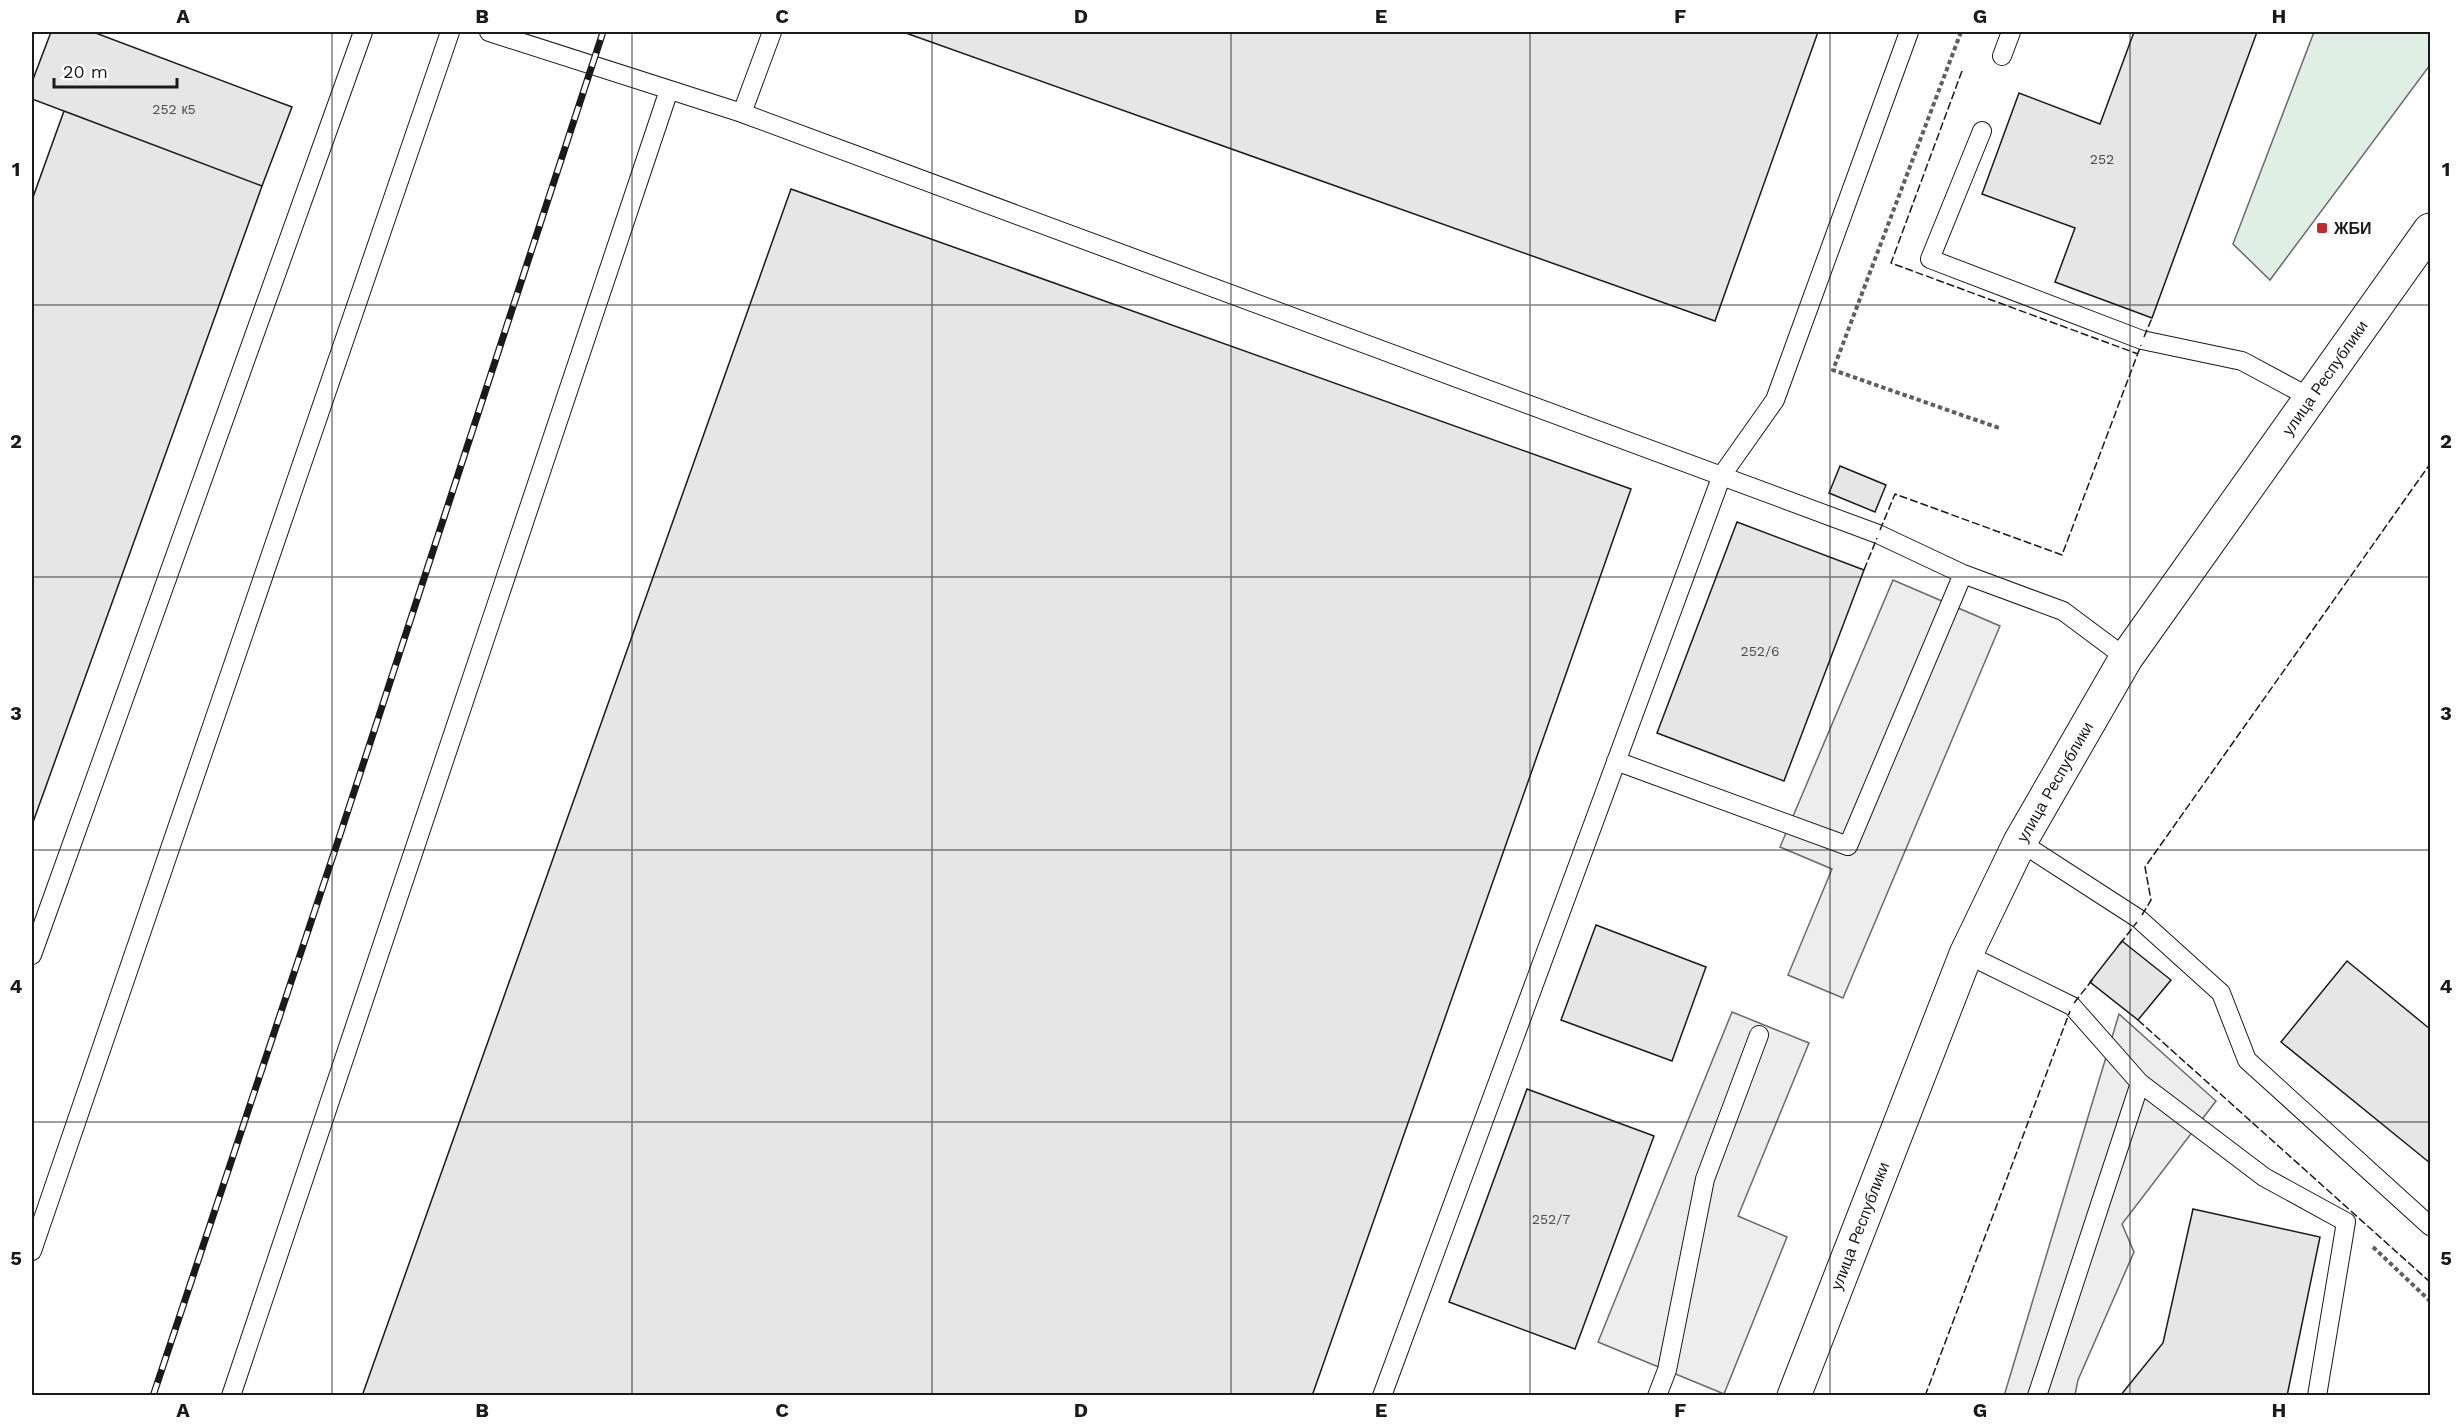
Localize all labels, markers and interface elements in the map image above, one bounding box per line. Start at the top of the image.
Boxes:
text: A [176,4,190,28]
text: B [475,4,489,28]
text: C [775,4,789,28]
text: D [1074,4,1088,28]
text: E [1375,4,1387,28]
text: F [1674,4,1686,28]
text: G [1973,4,1987,28]
text: H [2272,4,2286,28]
scale bar [54,51,177,89]
text: 20 m [63,61,108,82]
house number: 252 к5 [152,101,196,117]
house number: 252 [2090,151,2114,167]
text: 1 [12,157,20,181]
text: 1 [2442,157,2450,181]
place label: ЖБИ [2333,219,2371,238]
marker: ЖБИ [2315,221,2329,235]
street label: улица Республики [2278,317,2372,439]
text: 2 [10,429,22,453]
text: 2 [2440,429,2452,453]
house number: 252/6 [1741,643,1779,659]
text: 3 [10,701,22,725]
text: 3 [2440,701,2452,725]
street label: улица Республики [2013,718,2097,846]
text: 4 [10,974,23,998]
text: 4 [2440,974,2453,998]
street label: улица Республики [1827,1159,1893,1293]
house number: 252/7 [1532,1211,1570,1227]
text: 5 [10,1246,22,1270]
text: 5 [2440,1246,2452,1270]
text: A [176,1398,190,1422]
text: B [475,1398,489,1422]
text: C [775,1398,789,1422]
text: D [1074,1398,1088,1422]
text: E [1375,1398,1387,1422]
text: F [1674,1398,1686,1422]
text: G [1973,1398,1987,1422]
text: H [2272,1398,2286,1422]

